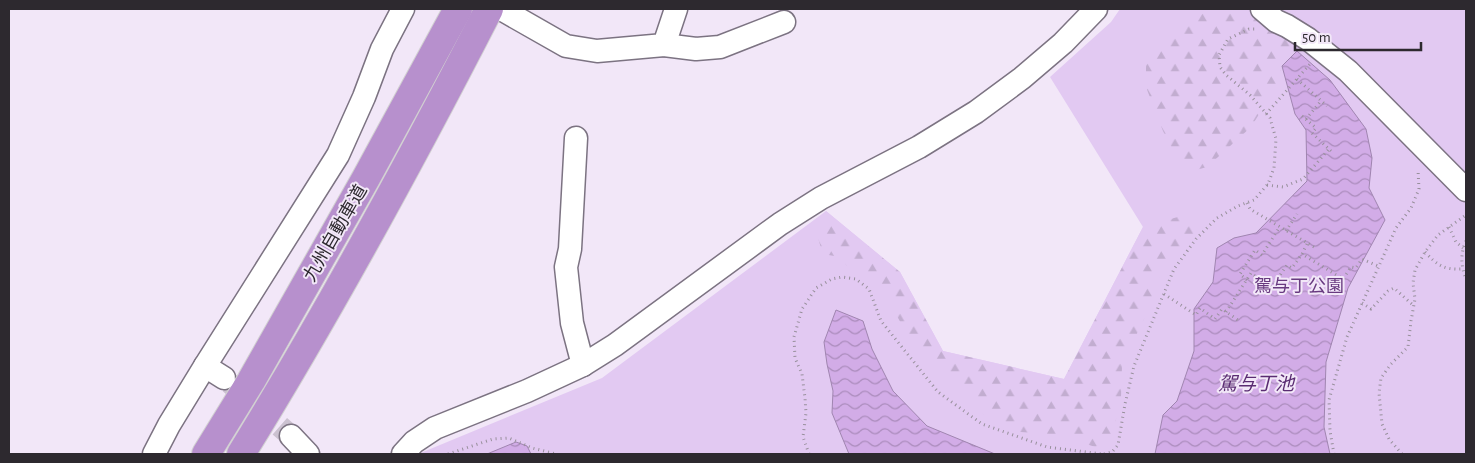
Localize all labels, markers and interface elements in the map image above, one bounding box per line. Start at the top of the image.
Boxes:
scale bar [1295,20,1421,52]
text: 50 m [1302,30,1331,45]
street label: 九州自動車道 [299,181,371,285]
park label: 駕与丁公園 [1254,277,1344,296]
water label: 駕与丁池 [1218,374,1296,394]

